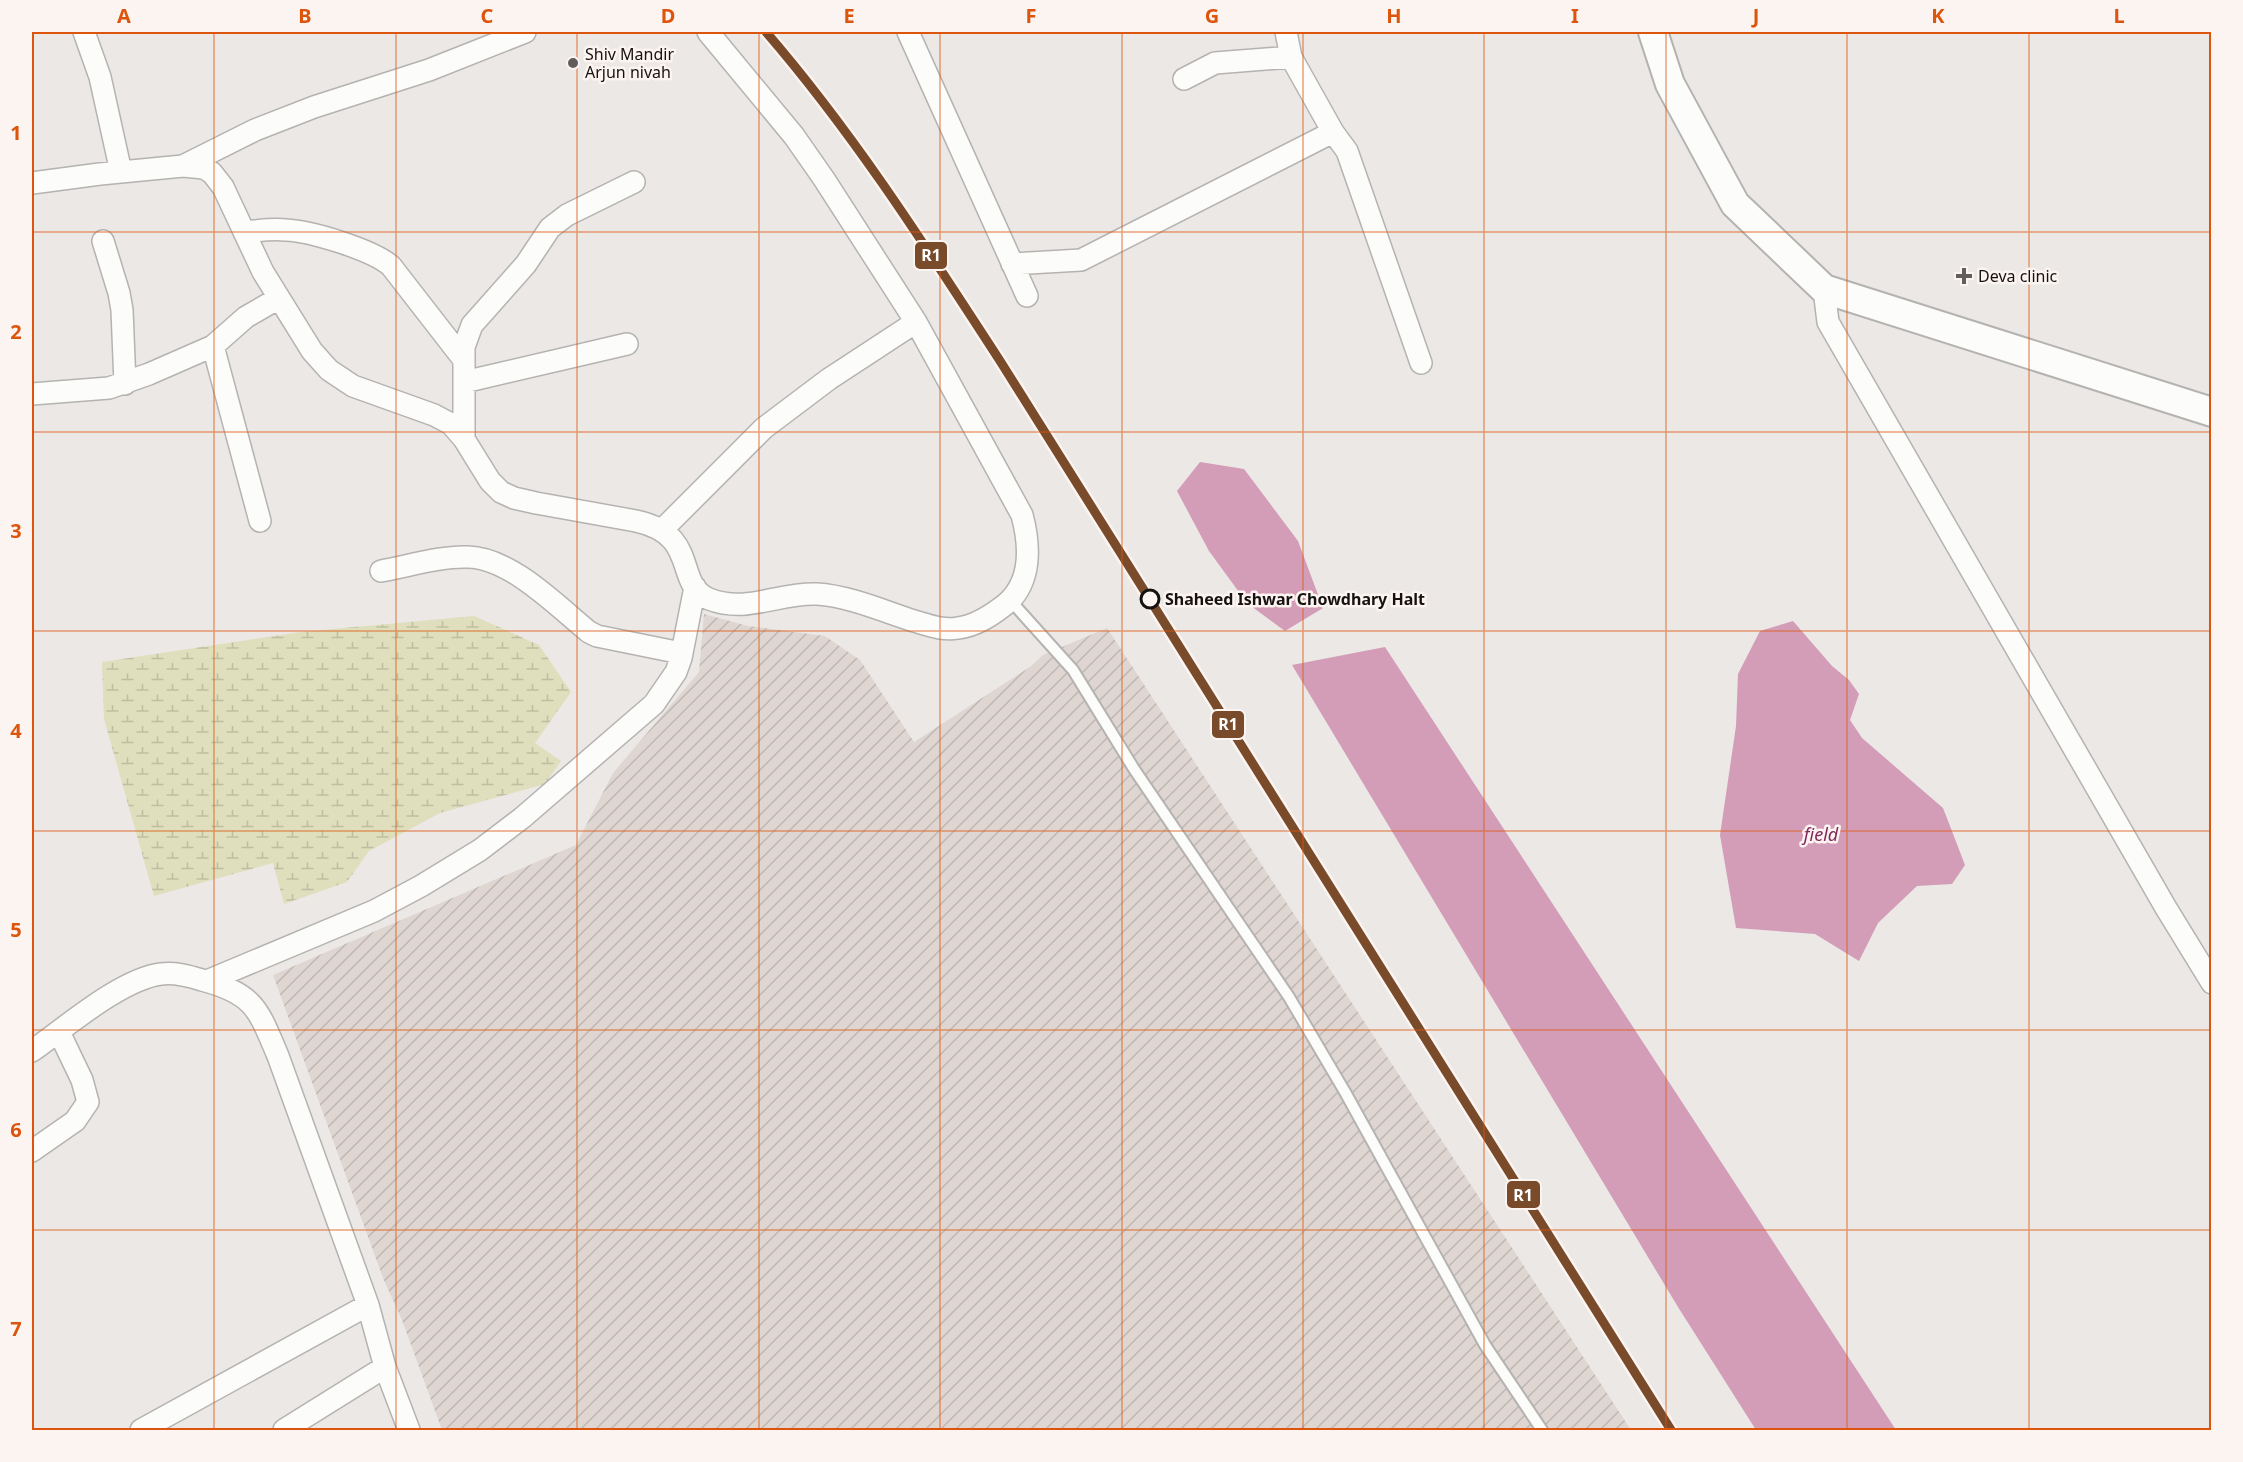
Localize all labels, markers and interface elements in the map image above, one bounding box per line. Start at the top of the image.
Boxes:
text: A [117,2,131,29]
text: B [298,2,312,29]
text: C [481,2,494,29]
text: D [661,2,675,29]
text: E [843,2,855,29]
text: F [1026,2,1036,29]
text: G [1205,2,1219,29]
text: H [1386,2,1402,29]
text: I [1571,2,1579,29]
text: J [1751,2,1759,29]
text: K [1931,2,1945,29]
text: L [2113,2,2125,29]
place label: Shiv Mandir Arjun nivah [585,43,674,83]
marker: Shiv Mandir Arjun nivah [566,56,580,70]
text: 1 [10,119,22,146]
line badge: R1 [914,241,948,270]
text: R1 [921,244,941,266]
place label: Deva clinic [1978,265,2058,287]
marker: Deva clinic [1955,267,1973,285]
text: 2 [10,318,22,345]
text: 3 [10,517,22,544]
place label: Shaheed Ishwar Chowdhary Halt [1165,588,1425,610]
marker: Shaheed Ishwar Chowdhary Halt [1140,589,1160,609]
line badge: R1 [1211,710,1245,739]
text: R1 [1218,713,1238,735]
text: 4 [10,717,22,744]
water label: field [1801,822,1839,846]
text: 5 [10,916,22,943]
text: 6 [10,1116,22,1143]
line badge: R1 [1506,1180,1541,1209]
text: R1 [1513,1184,1533,1206]
text: 7 [10,1315,22,1342]

